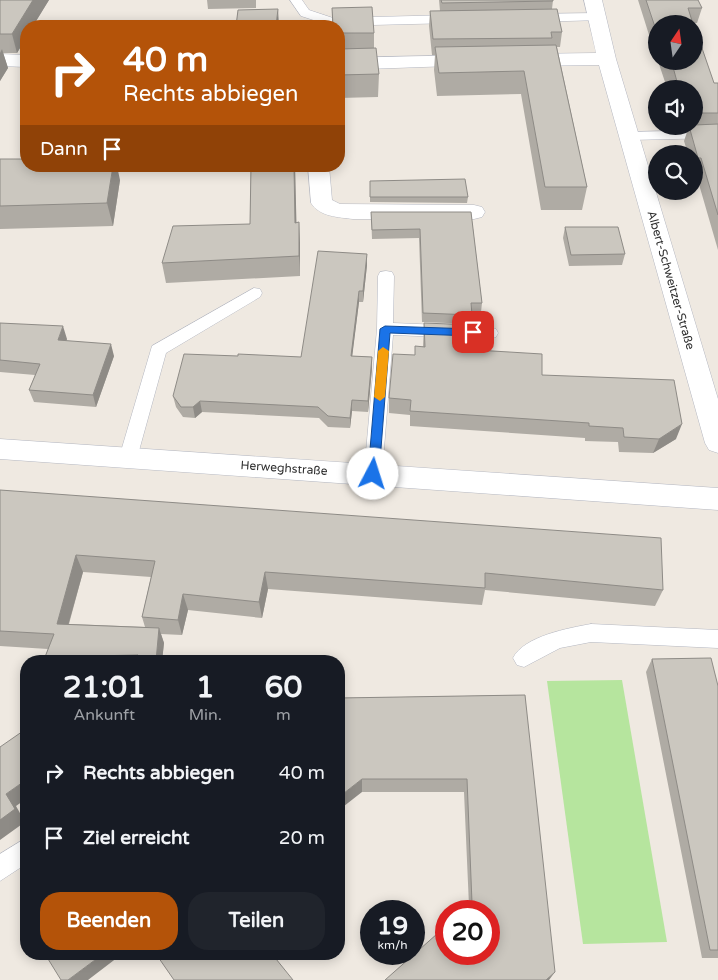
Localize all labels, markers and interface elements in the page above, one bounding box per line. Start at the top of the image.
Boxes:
north arrow [648,15,702,70]
map controls [648,15,703,200]
text: 40 m [123,39,208,81]
icon: right [40,40,105,105]
button: sound [648,80,703,135]
text: Rechts abbiegen [123,81,298,107]
icon: arrive [98,135,126,163]
text: Dann [40,138,88,160]
button: search [648,145,703,200]
street label: Albert-Schweitzer-Straße [644,209,698,351]
pin [452,311,494,353]
icon: arrive [459,318,487,346]
position arrow [346,447,398,499]
street label: Herweghstraße [240,458,328,478]
text: 21:01 [63,669,146,706]
text: 1 [196,669,215,706]
text: 60 [265,669,302,706]
text: Ankunft [73,705,135,725]
text: Min. [189,705,222,725]
text: m [276,705,291,725]
icon: right [40,759,68,787]
text: Rechts abbiegen [83,762,235,784]
text: 40 m [279,762,325,784]
icon: arrive [40,824,68,852]
text: Ziel erreicht [83,827,190,849]
text: 20 m [279,827,325,849]
button: Beenden [40,892,178,950]
button: Teilen [188,892,325,950]
speed limit sign: 20 [435,900,500,965]
text: 19 [377,911,408,941]
text: km/h [377,938,408,952]

